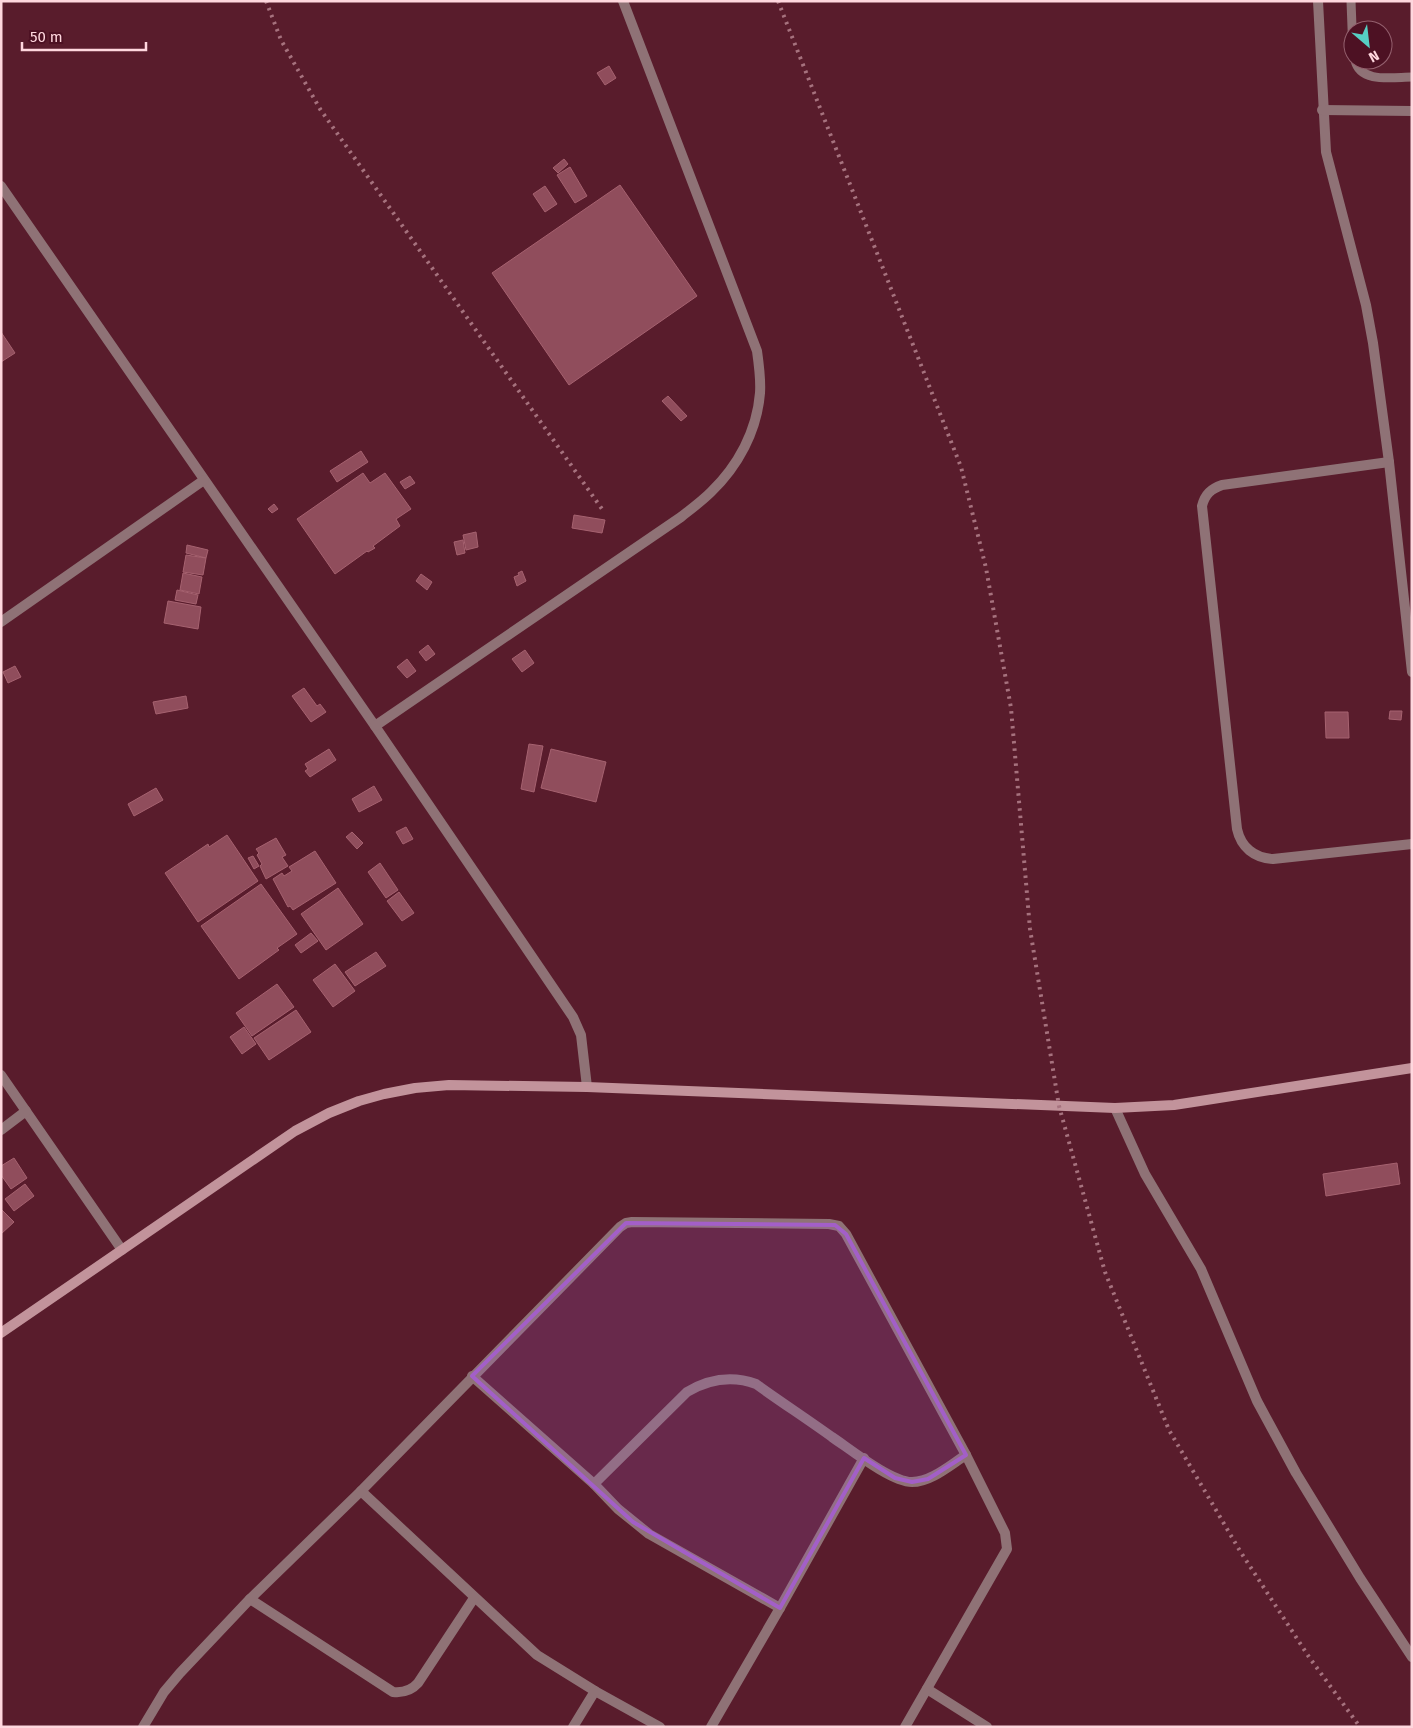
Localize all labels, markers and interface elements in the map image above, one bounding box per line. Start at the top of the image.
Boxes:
scale bar [22,20,146,52]
north arrow [1343,20,1393,70]
text: 50 m [30,28,63,46]
text: N [1366,46,1382,66]

